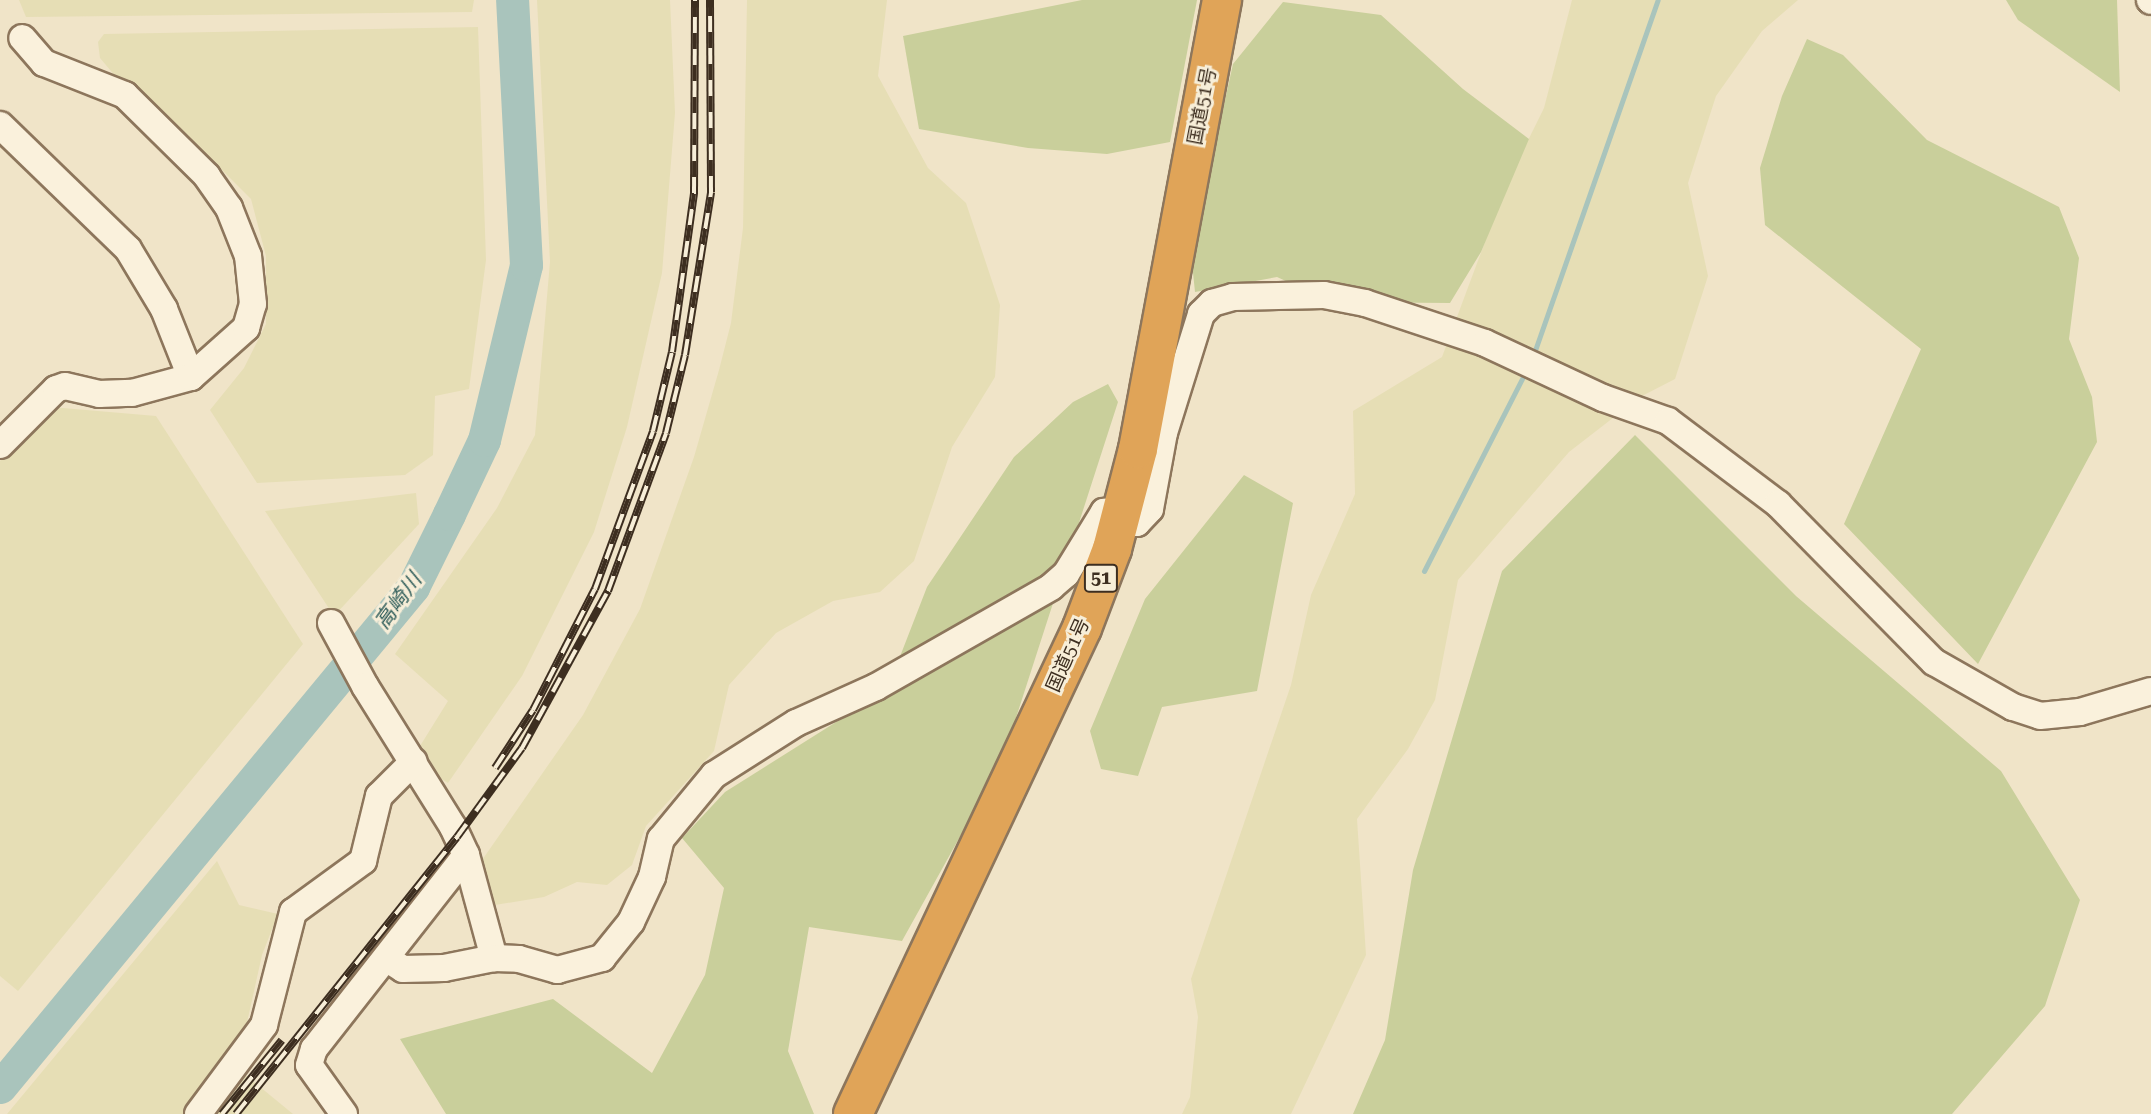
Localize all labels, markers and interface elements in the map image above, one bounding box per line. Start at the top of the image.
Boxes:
street label: 国道51号 [1183,65,1221,147]
road number: 51 [1084,564,1118,592]
water label: 高崎川 [369,568,427,634]
street label: 国道51号 [1042,615,1094,695]

